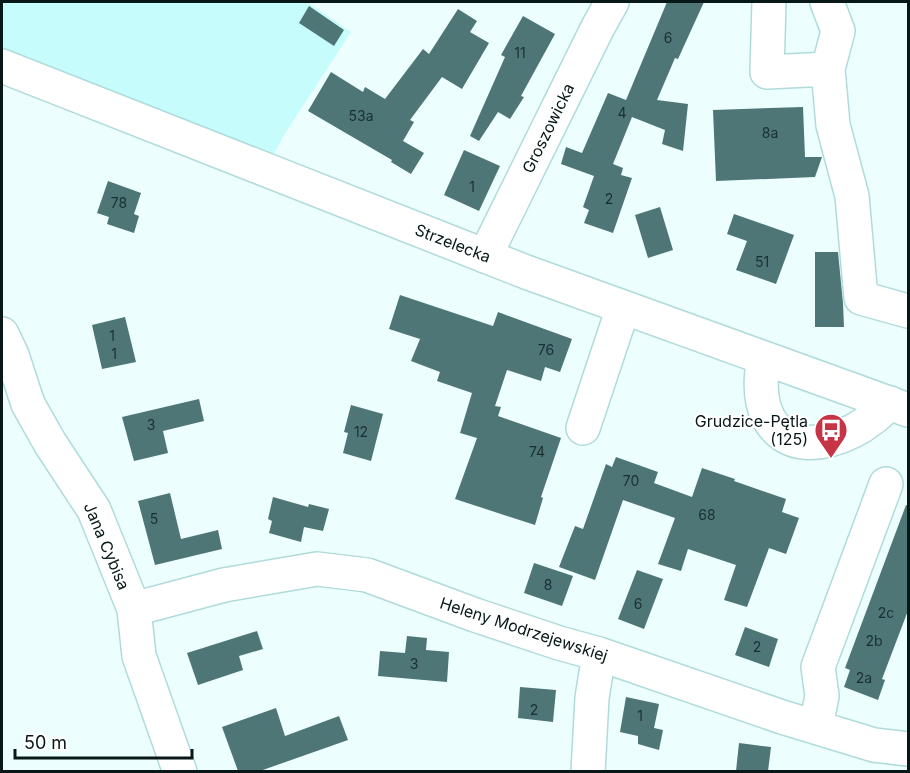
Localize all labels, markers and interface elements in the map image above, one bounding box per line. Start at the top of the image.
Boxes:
house number: 6 [664,29,672,46]
house number: 11 [514,44,526,61]
street label: Groszowicka [518,80,578,176]
house number: 4 [617,104,627,121]
house number: 53a [348,107,374,124]
house number: 8a [762,124,778,141]
house number: 1 [469,178,475,195]
house number: 2 [605,190,613,207]
house number: 78 [111,194,127,211]
street label: Strzelecka [412,219,494,267]
house number: 51 [755,253,769,270]
house number: 1 [109,327,115,344]
house number: 76 [538,341,554,358]
house number: 1 [111,345,117,362]
place label: Grudzice-Pętla (125) [695,411,808,449]
bus stop icon: Grudzice-Pętla (125) [813,412,849,459]
house number: 3 [147,416,155,433]
house number: 12 [354,423,368,440]
house number: 74 [529,443,545,460]
house number: 70 [623,472,639,489]
street label: Jana Cybisa [80,499,134,593]
house number: 68 [698,506,716,523]
house number: 5 [150,510,158,527]
house number: 8 [544,576,552,593]
street label: Heleny Modrzejewskiej [438,592,610,666]
house number: 6 [634,595,642,612]
house number: 2c [878,604,894,621]
house number: 2b [865,632,883,649]
house number: 2 [753,638,761,655]
house number: 3 [410,655,418,672]
house number: 2a [856,669,872,686]
house number: 2 [530,701,538,718]
house number: 1 [637,707,643,724]
scale bar [15,722,192,760]
text: 50 m [24,732,67,753]

